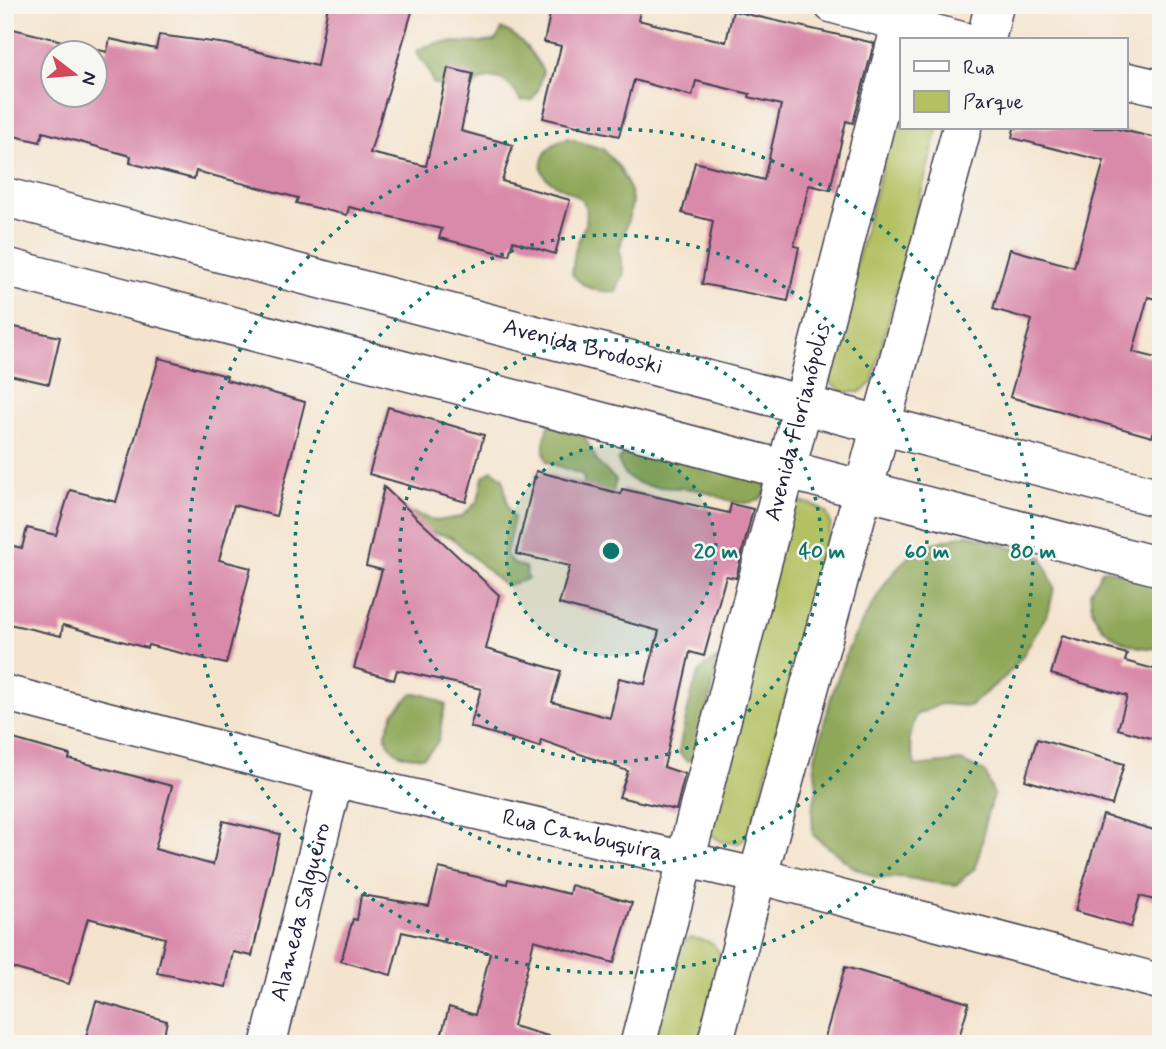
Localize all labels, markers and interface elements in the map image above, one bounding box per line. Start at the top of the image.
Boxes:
north arrow [38,38,108,108]
legend [900,38,1128,130]
text: Rua [963,54,995,82]
text: N [75,69,103,88]
text: Parque [963,88,1024,116]
street label: Avenida Brodoski [500,312,666,383]
street label: Avenida Florianópolis [758,320,838,525]
text: 20 m [694,538,739,566]
text: 40 m [799,538,846,566]
text: 60 m [904,538,950,566]
text: 80 m [1010,538,1056,566]
centre of rings [599,539,623,563]
street label: Rua Cambuquira [499,803,666,869]
street label: Alameda Salgueiro [264,820,338,1005]

